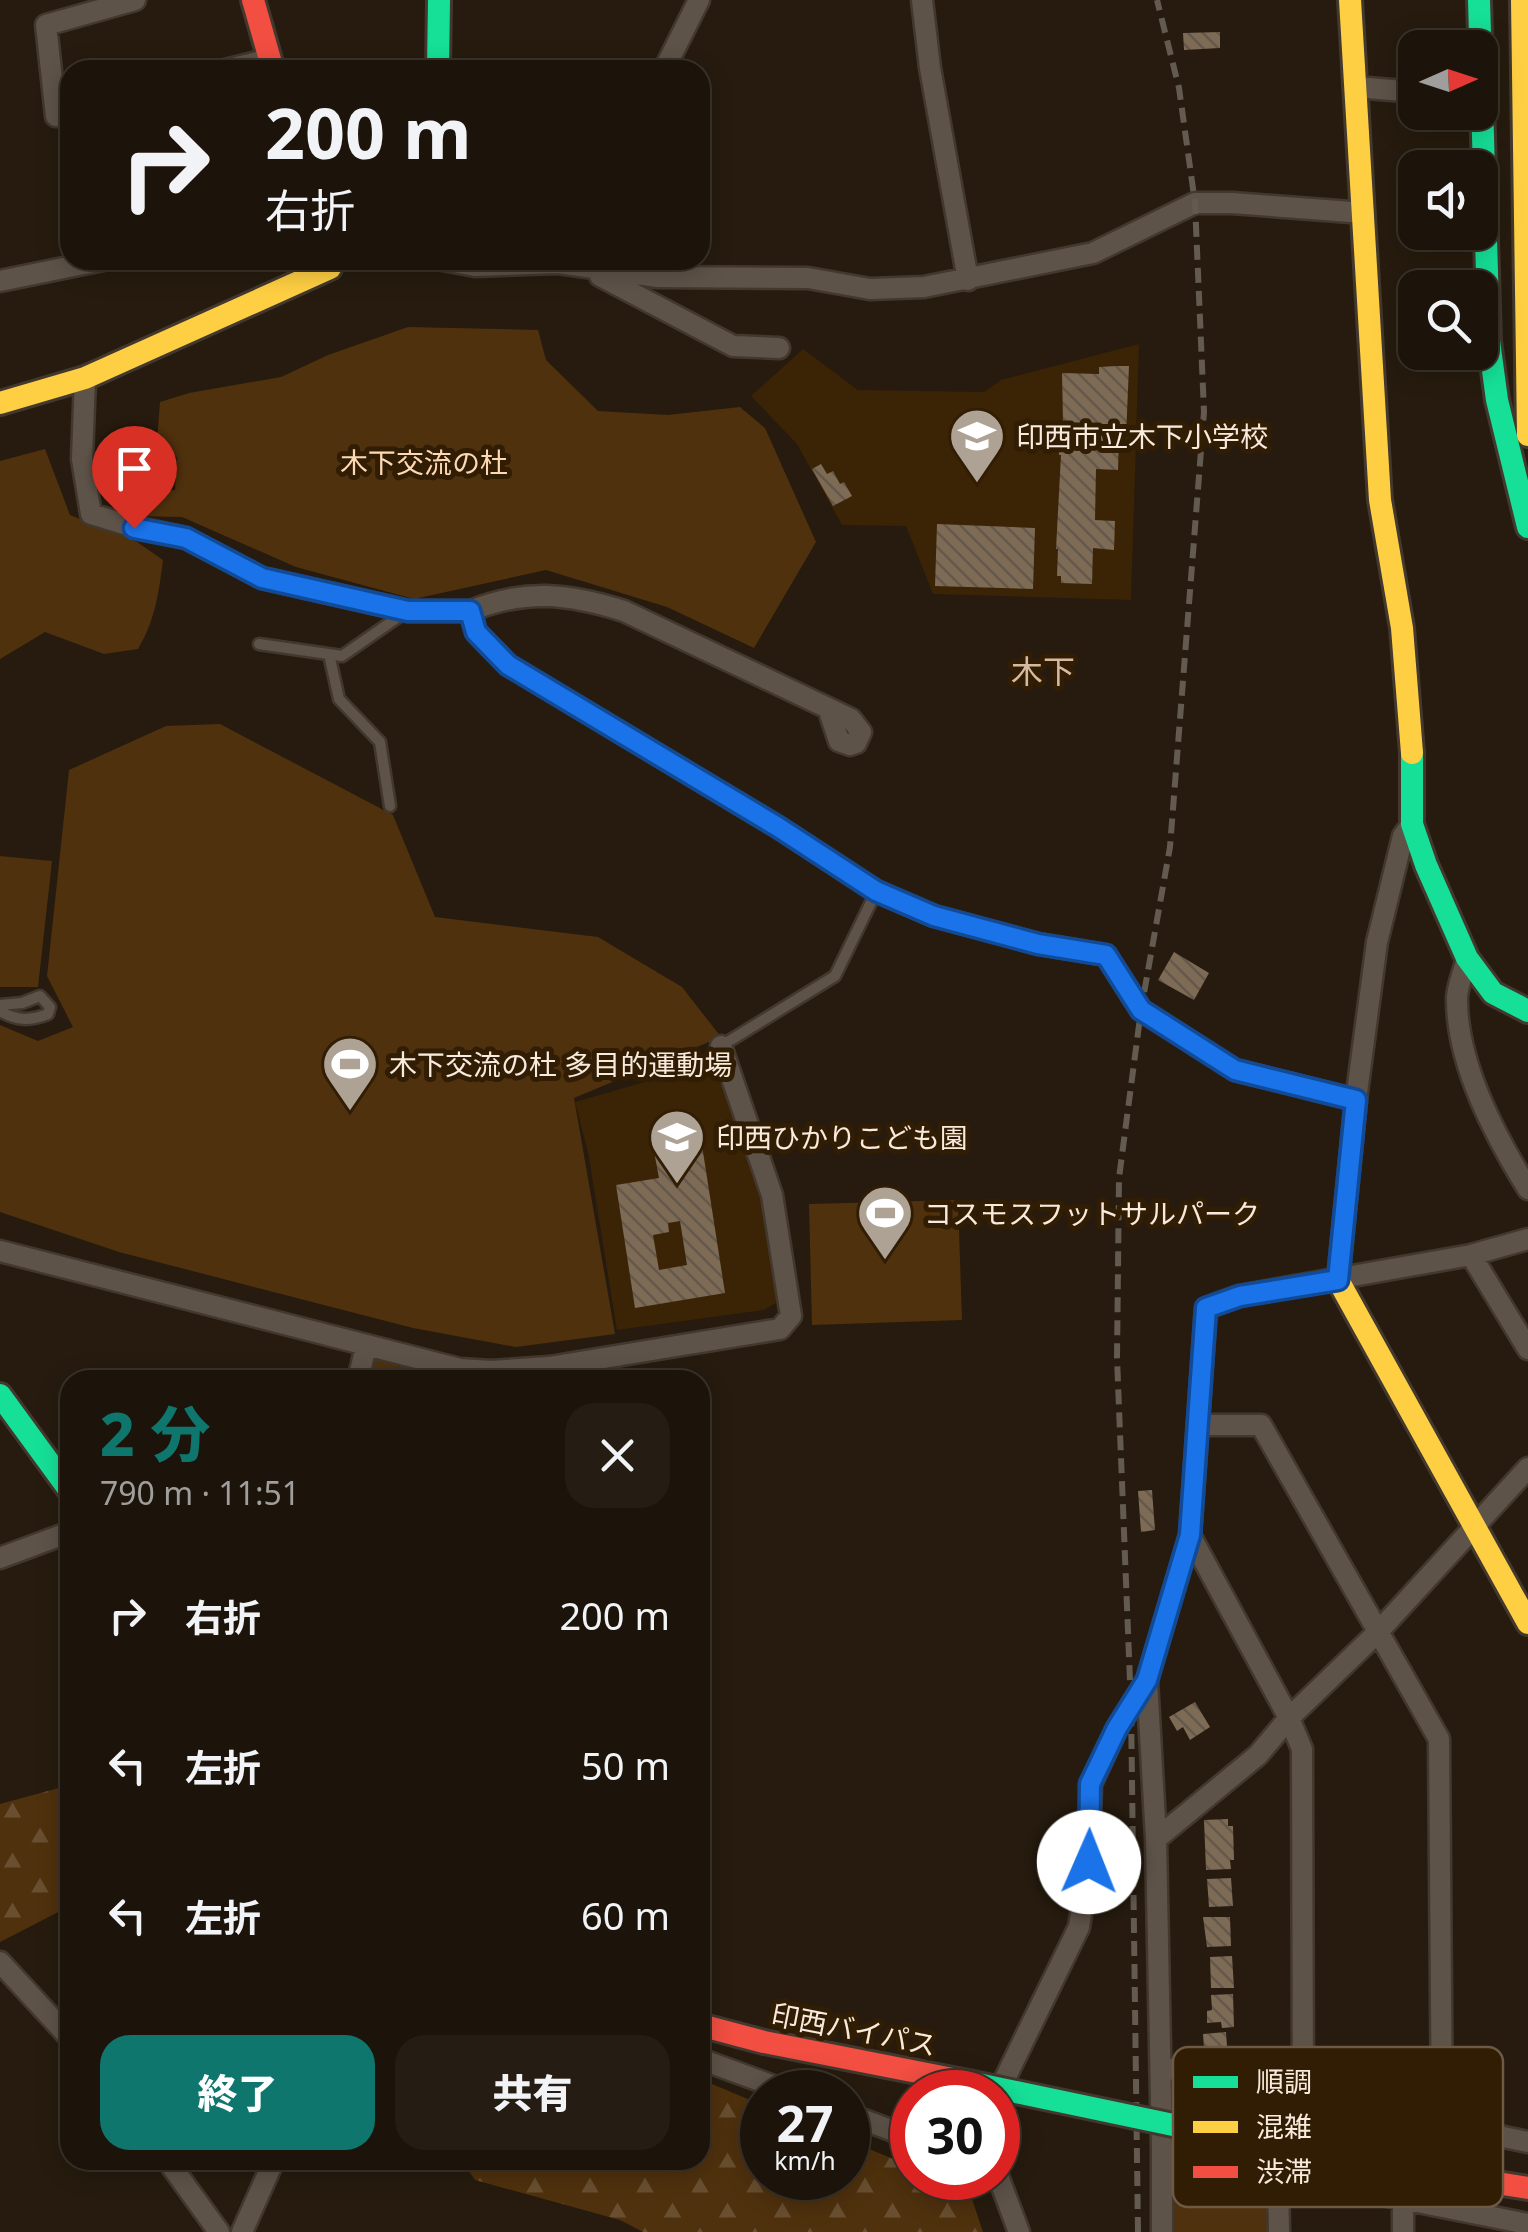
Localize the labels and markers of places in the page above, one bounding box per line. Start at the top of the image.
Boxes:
school or university icon: 印西市立木下小学校 [947,406,1007,485]
place label: 印西市立木下小学校 [1016,417,1268,455]
pin [92,426,177,529]
sports icon: 木下交流の杜 多目的運動場 [320,1034,380,1113]
place label: 木下交流の杜 多目的運動場 [389,1045,732,1083]
school or university icon: 印西ひかりこども園 [647,1107,707,1186]
place label: 印西ひかりこども園 [716,1118,968,1156]
sports icon: コスモスフットサルパーク [855,1183,915,1262]
place label: コスモスフットサルパーク [924,1194,1260,1232]

